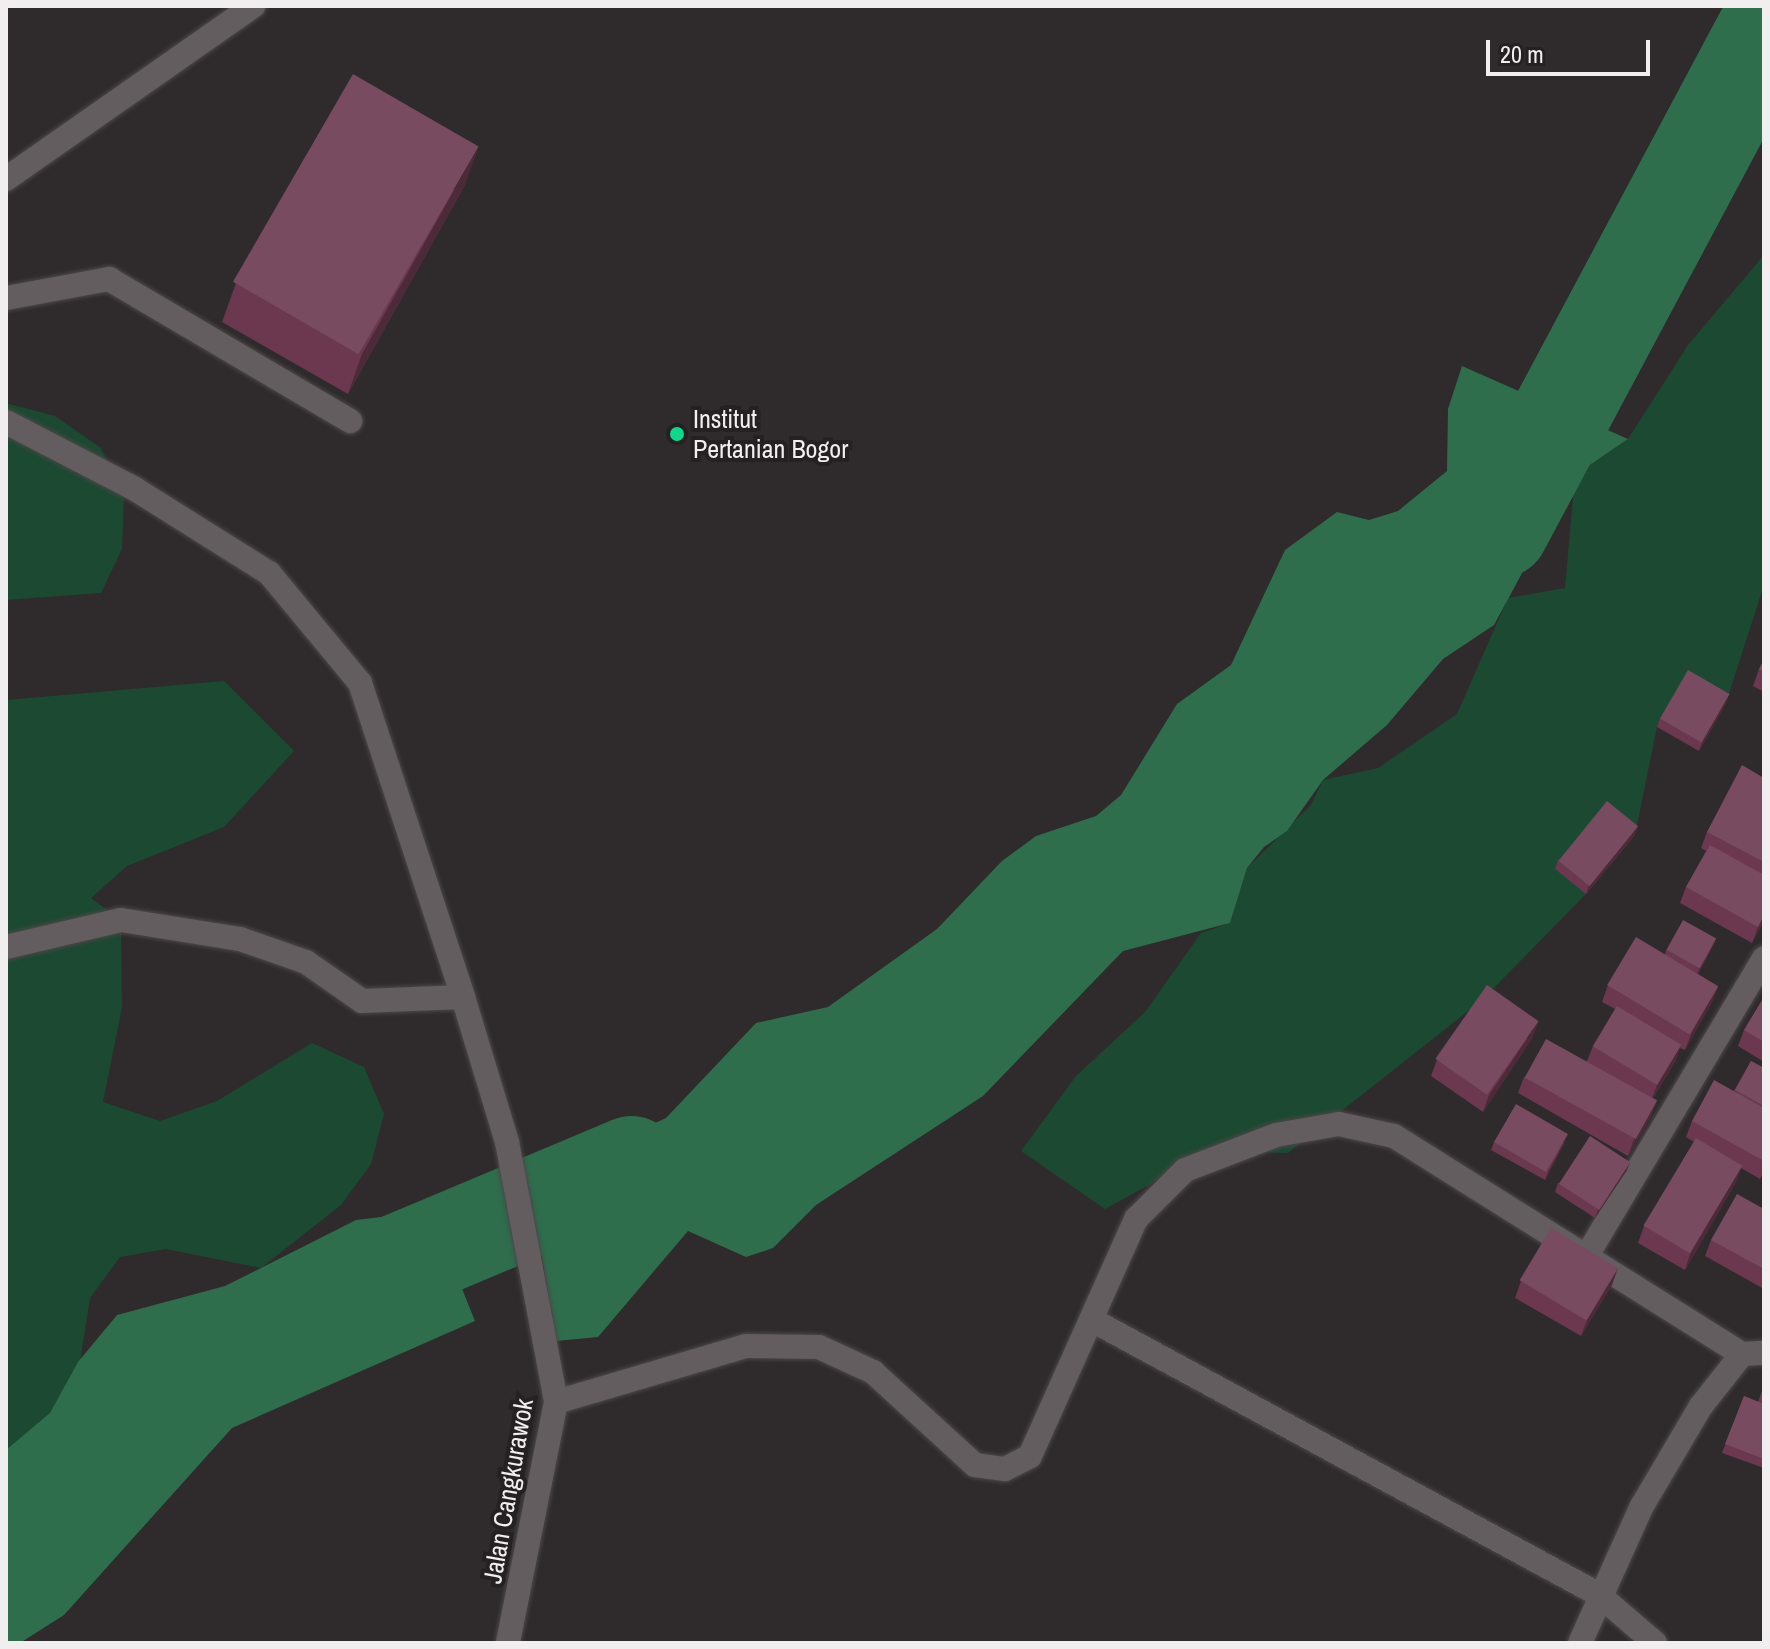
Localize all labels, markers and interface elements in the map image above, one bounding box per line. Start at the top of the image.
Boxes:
scale bar [1490,24,1654,74]
text: 20 m [1500,38,1544,70]
place label: Institut Pertanian Bogor [693,403,848,464]
marker: Institut Pertanian Bogor [668,425,686,443]
street label: Jalan Cangkurawok [476,1396,540,1586]

